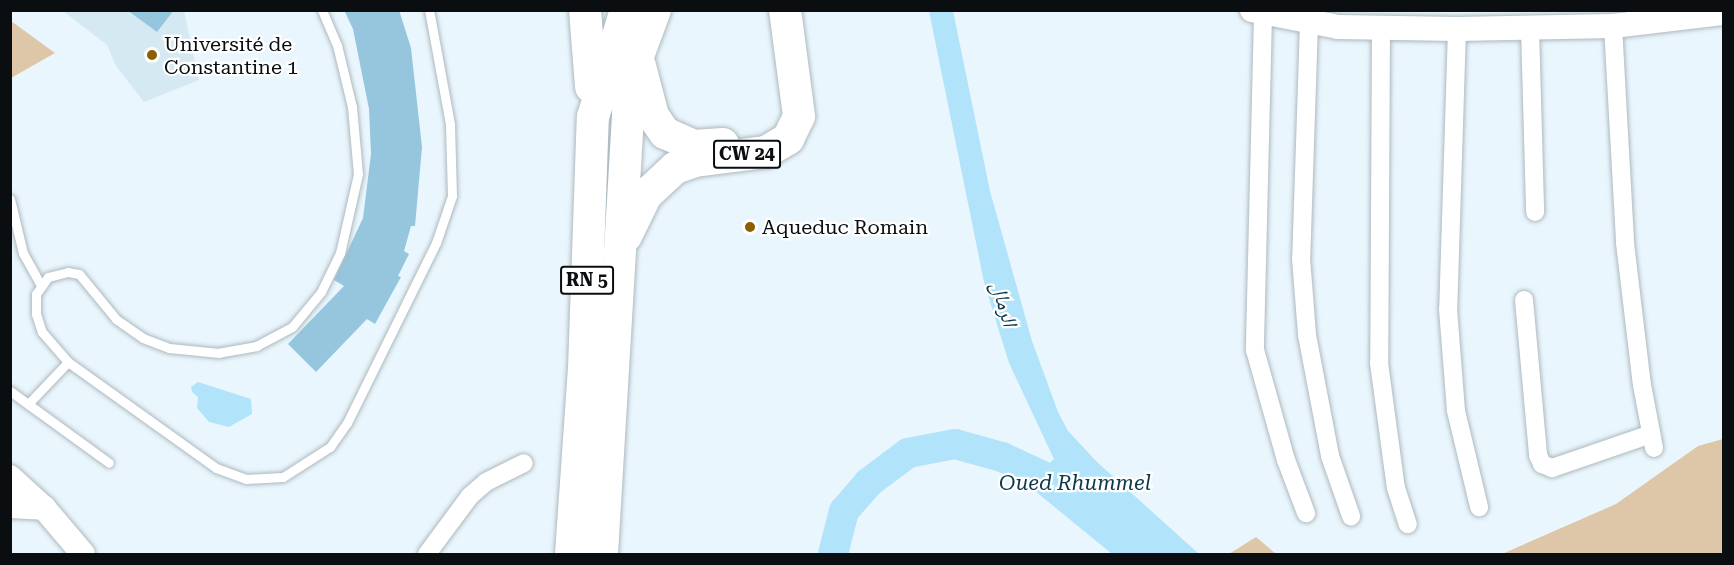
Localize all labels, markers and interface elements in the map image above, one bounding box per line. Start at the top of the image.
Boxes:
place label: Université de Constantine 1 [164,32,298,79]
marker: Université de Constantine 1 [145,48,159,62]
road number: CW 24 [712,139,782,169]
place label: Aqueduc Romain [762,215,928,239]
marker: Aqueduc Romain [743,220,757,234]
road number: RN 5 [560,265,614,295]
water label: الرمال [985,279,1023,329]
water label: Oued Rhummel [999,470,1151,496]

